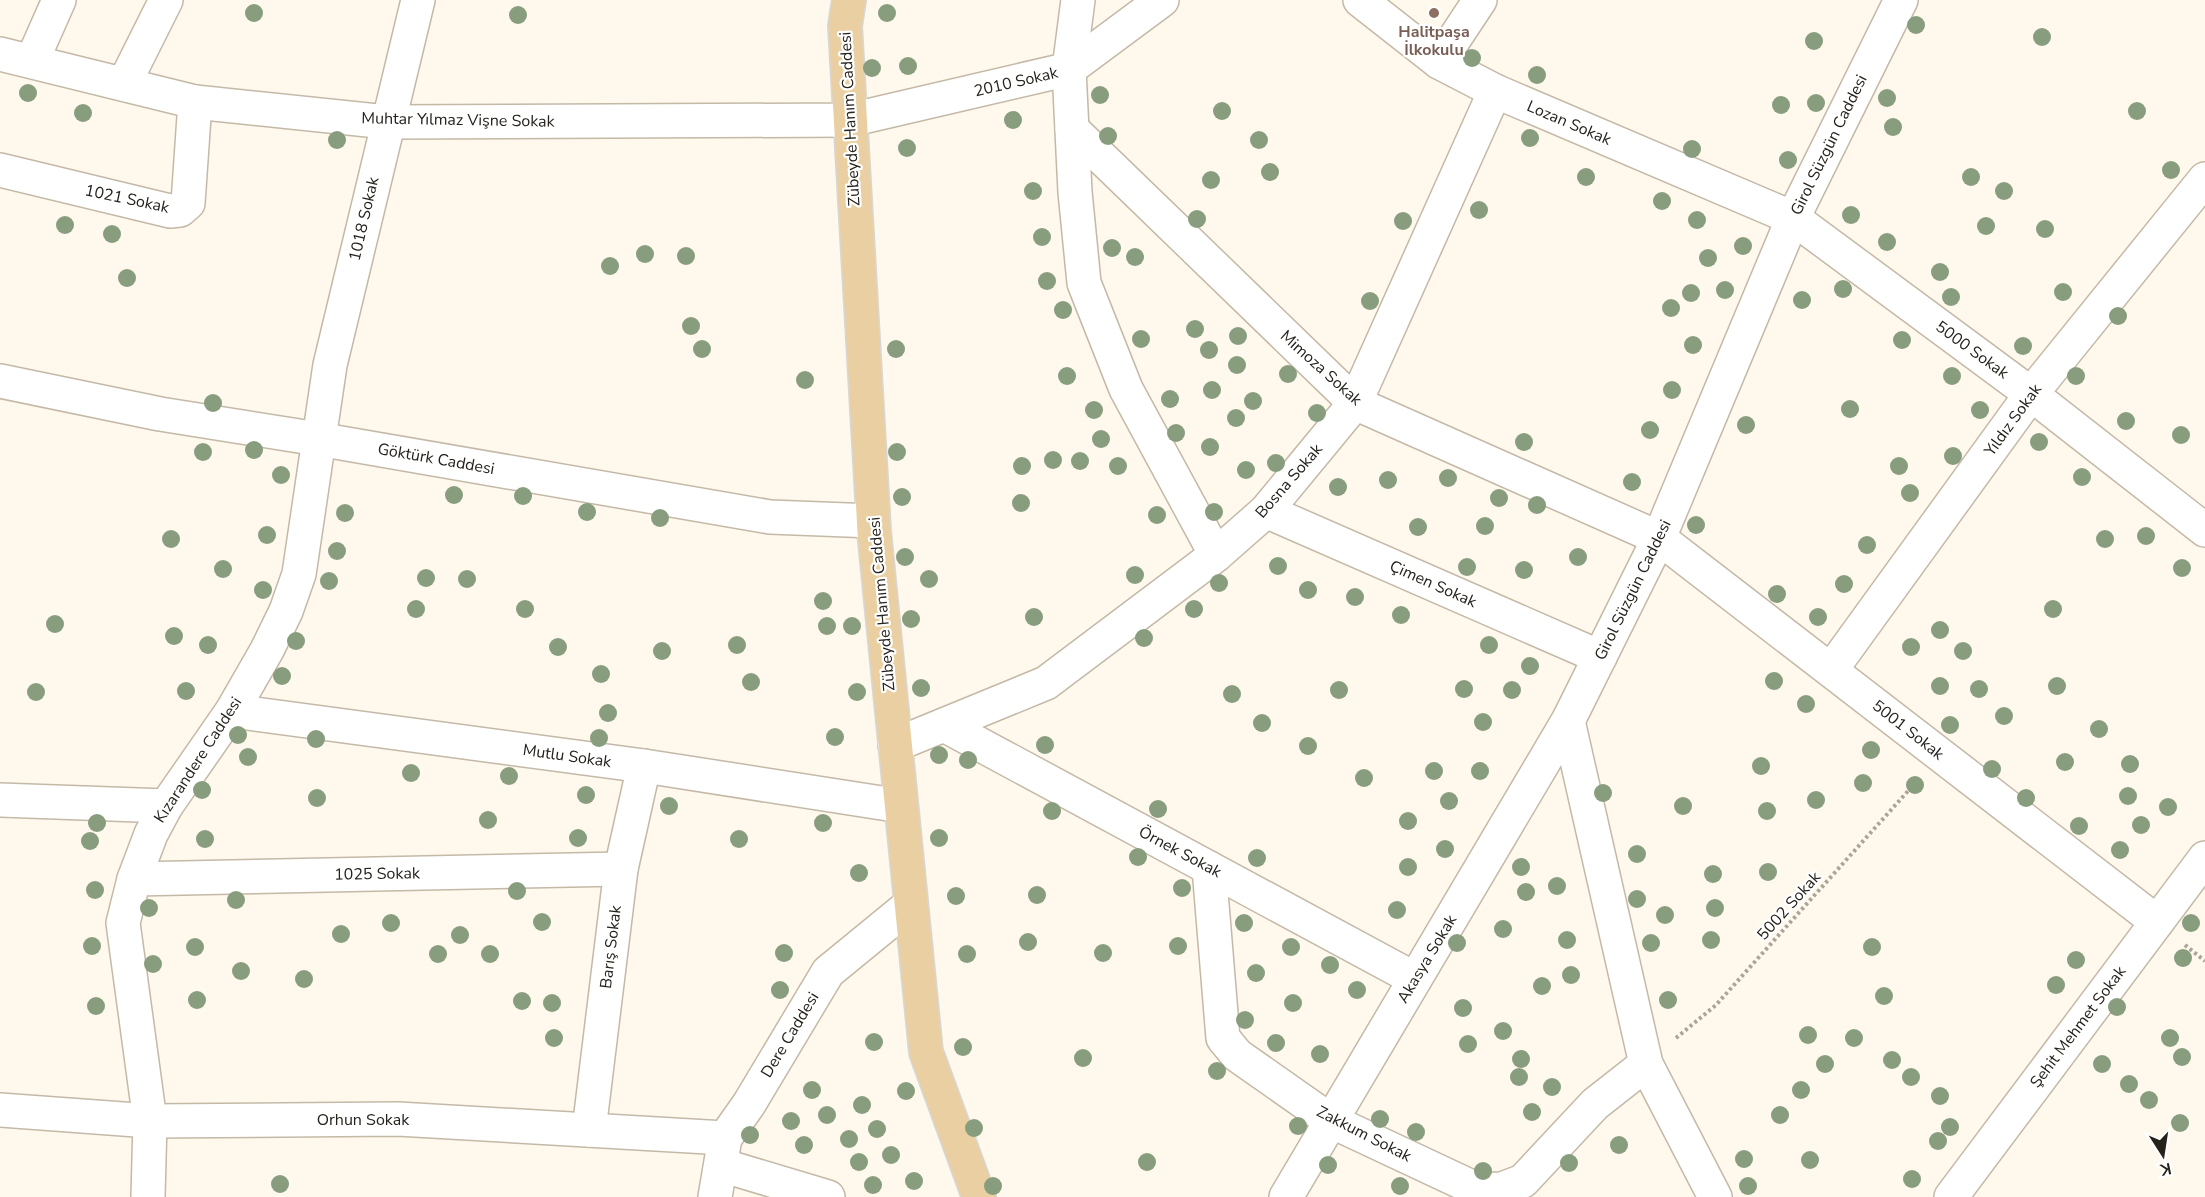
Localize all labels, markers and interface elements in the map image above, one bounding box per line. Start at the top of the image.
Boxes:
marker: Halitpaşa İlkokulu [1427,6,1441,20]
place label: Halitpaşa İlkokulu [1398,21,1470,61]
street label: Zübeyde Hanım Caddesi [834,31,866,207]
street label: 2010 Sokak [972,61,1061,102]
street label: Girol Süzgün Caddesi [1785,71,1873,219]
street label: Lozan Sokak [1523,95,1615,151]
street label: Muhtar Yılmaz Vişne Sokak [361,107,556,133]
street label: 1018 Sokak [344,174,385,263]
street label: 1021 Sokak [83,179,172,219]
street label: 5000 Sokak [1931,316,2014,385]
street label: Mimoza Sokak [1275,325,1367,411]
street label: Yıldız Sokak [1979,379,2047,461]
street label: Göktürk Caddesi [376,438,496,480]
street label: Bosna Sokak [1250,438,1328,523]
street label: Zübeyde Hanım Caddesi [863,516,901,692]
street label: Girol Süzgün Caddesi [1589,516,1677,664]
street label: Çimen Sokak [1386,555,1481,613]
street label: Kızarandere Caddesi [149,693,247,827]
street label: 5001 Sokak [1867,695,1949,766]
street label: Mutlu Sokak [521,739,614,773]
street label: Örnek Sokak [1135,821,1226,884]
street label: 1025 Sokak [334,862,421,886]
street label: 5002 Sokak [1752,866,1826,945]
street label: Barış Sokak [595,903,627,990]
street label: Akasya Sokak [1392,910,1463,1007]
street label: Şehit Mehmet Sokak [2025,961,2132,1092]
street label: Dere Caddesi [756,988,824,1082]
street label: Zakkum Sokak [1313,1101,1416,1168]
street label: Orhun Sokak [317,1109,410,1131]
north arrow [2133,1125,2193,1185]
text: K [2157,1157,2173,1181]

